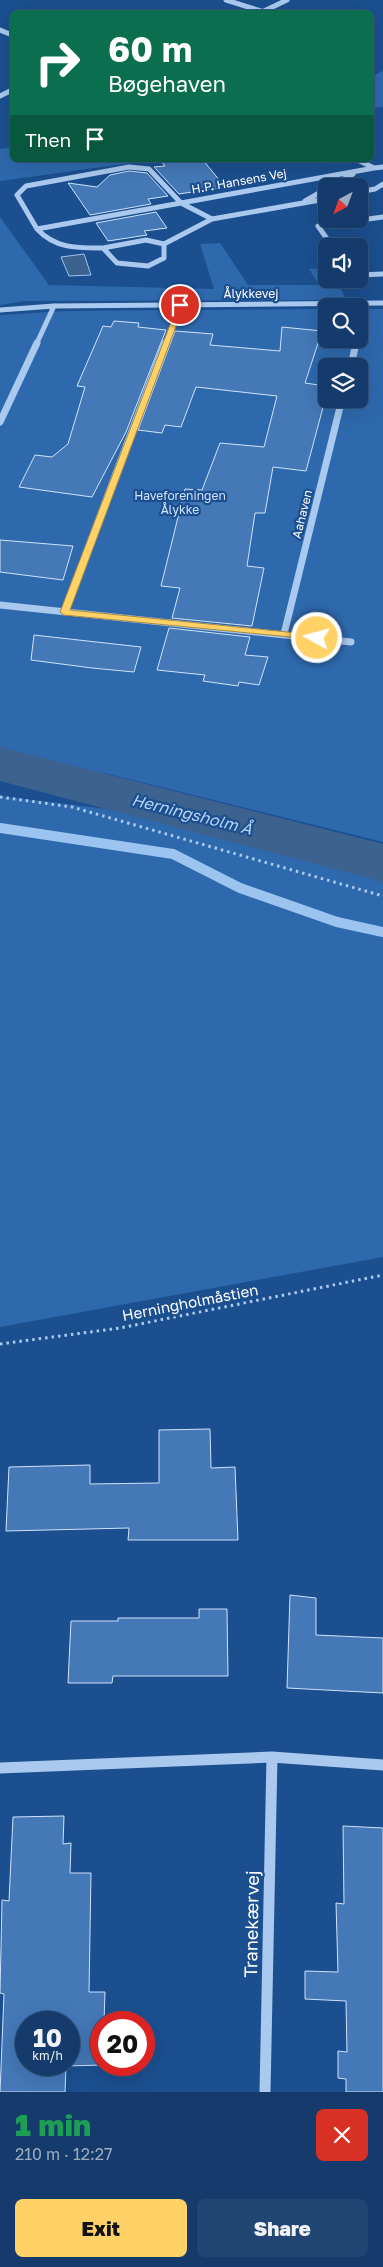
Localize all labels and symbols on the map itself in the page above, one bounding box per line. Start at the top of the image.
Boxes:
street label: H.P. Hansens Vej [190,165,288,197]
north arrow [318,178,368,228]
pin [159,284,201,326]
street label: Ålykkevej [224,286,278,301]
park label: Haveforeningen Ålykke [134,488,226,517]
street label: Aahaven [289,488,315,540]
position arrow [290,611,342,663]
water label: Herningsholm Å [130,789,255,839]
street label: Herningholmåstien [120,1280,260,1324]
street label: Tranekærvej [239,1870,263,1978]
speed limit sign: 20 [90,2011,155,2076]

